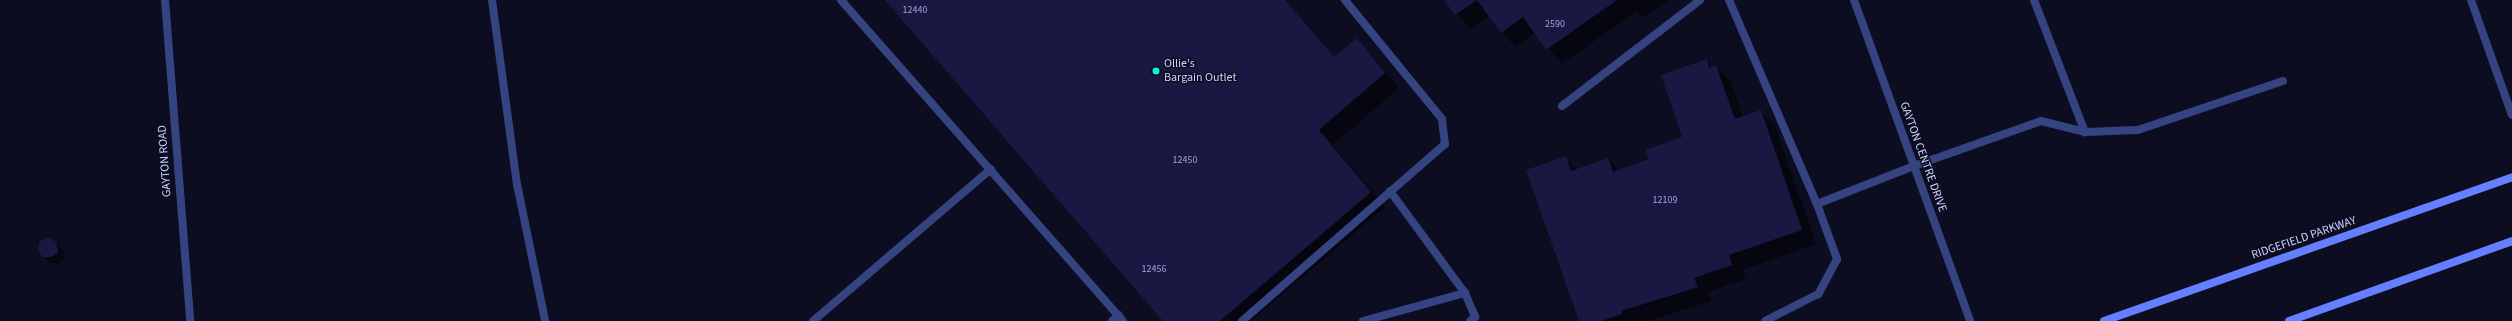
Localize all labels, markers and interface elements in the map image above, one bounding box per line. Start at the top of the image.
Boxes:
house number: 12440 [903,5,927,17]
house number: 2590 [1545,19,1565,31]
place label: Ollie's Bargain Outlet [1164,57,1236,85]
marker: Ollie's Bargain Outlet [1151,66,1161,76]
street label: GAYTON CENTRE DRIVE [1896,100,1950,214]
street label: GAYTON ROAD [155,125,175,197]
house number: 12450 [1173,155,1197,167]
house number: 12109 [1653,195,1677,207]
street label: RIDGEFIELD PARKWAY [2250,213,2358,263]
house number: 12456 [1142,264,1166,276]

